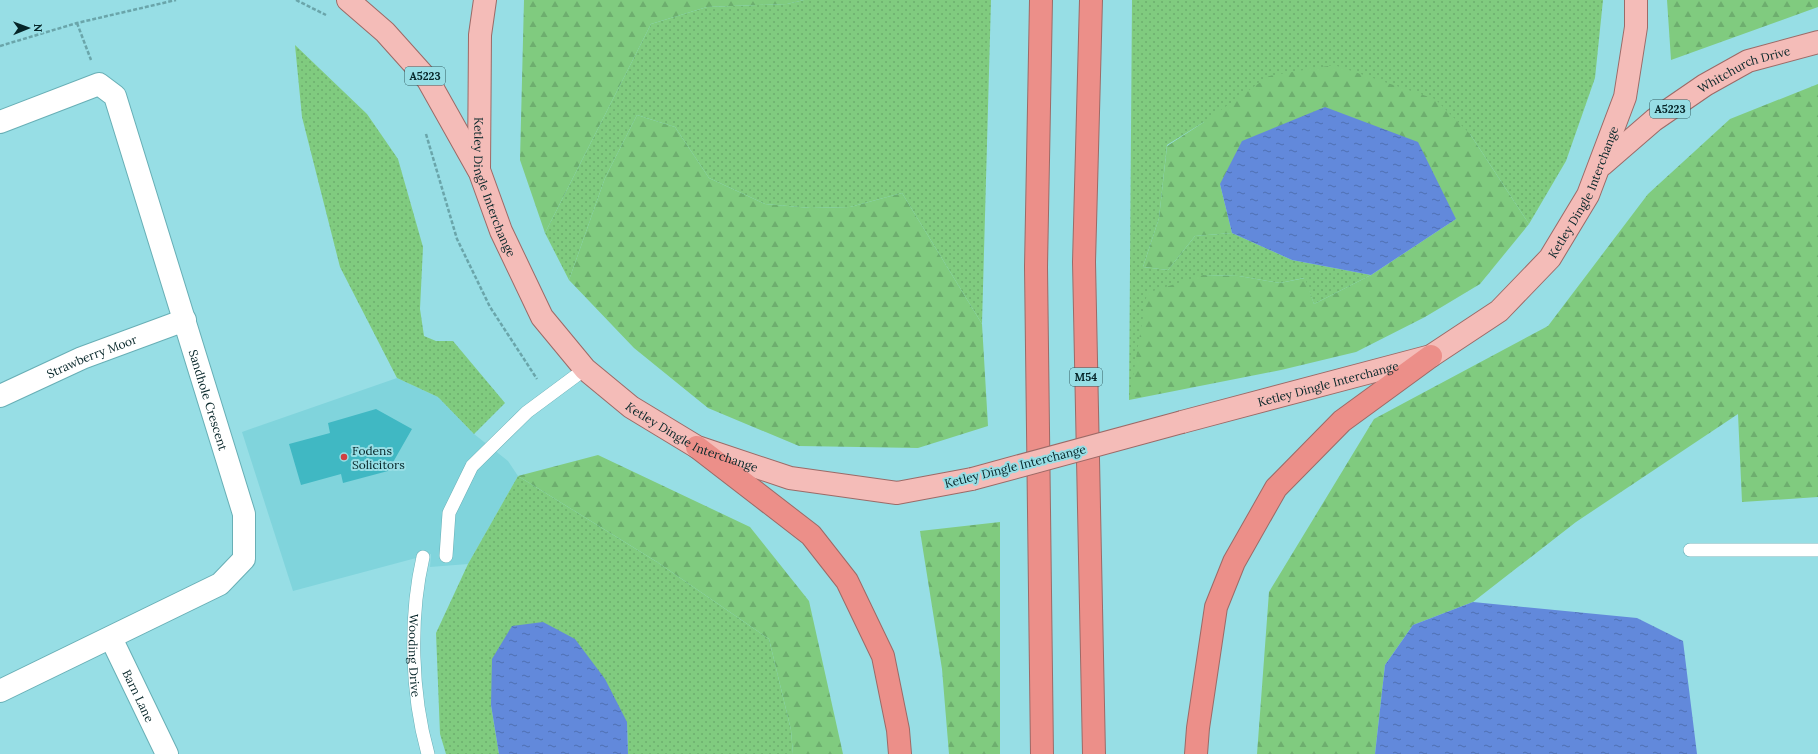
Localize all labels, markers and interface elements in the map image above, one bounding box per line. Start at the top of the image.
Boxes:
north arrow [8,8,48,48]
text: N [31,23,45,33]
street label: Whitchurch Drive [1694,42,1792,96]
road number: A5223 [405,67,445,85]
road number: A5223 [1650,100,1690,118]
street label: Ketley Dingle Interchange [471,117,520,260]
street label: Ketley Dingle Interchange [1544,123,1621,261]
street label: Strawberry Moor [44,331,139,381]
street label: Sandhole Crescent [186,347,232,453]
street label: Ketley Dingle Interchange [1256,357,1401,409]
road number: M54 [1070,368,1102,386]
street label: Ketley Dingle Interchange [623,398,760,474]
street label: Ketley Dingle Interchange [943,441,1088,491]
place label: Fodens Solicitors [352,443,405,472]
marker: Fodens Solicitors [339,452,349,462]
street label: Wooding Drive [406,613,424,698]
street label: Barn Lane [120,667,158,725]

